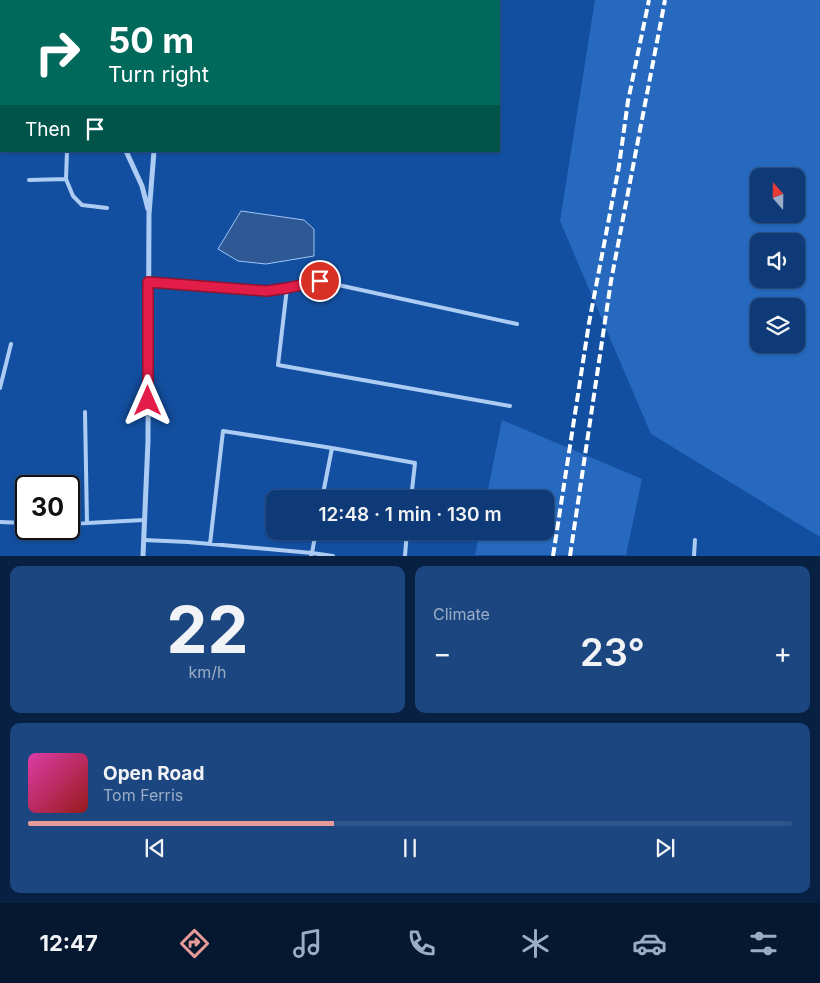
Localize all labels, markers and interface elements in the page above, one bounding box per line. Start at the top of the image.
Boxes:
text: 50 m [108,19,194,61]
icon: right [25,20,90,85]
text: Turn right [108,61,209,87]
icon: arrive [81,115,109,143]
text: Then [25,118,71,141]
north arrow [750,168,805,222]
map controls [750,168,805,353]
button: sound [750,233,805,288]
pin [299,260,341,302]
icon: arrive [306,267,334,295]
button: layers [750,298,805,353]
position arrow [121,374,173,426]
speed limit sign: 30 [15,475,80,540]
text: 12:48 · 1 min · 130 m [318,503,502,526]
text: 22 [167,590,248,669]
text: Climate [433,604,490,624]
text: 23° [580,629,645,675]
text: − [433,636,452,670]
text: + [773,636,792,670]
text: km/h [188,662,227,682]
text: Open Road [103,762,204,785]
text: Tom Ferris [103,785,183,805]
icon: previous [141,834,169,862]
icon: pause [396,834,424,862]
icon: next [651,834,679,862]
icon: directions [177,926,212,961]
icon: music [290,926,325,961]
icon: phone [404,926,439,961]
icon: climate [518,926,553,961]
icon: car [632,926,667,961]
icon: filters [746,926,781,961]
text: 12:47 [39,930,98,956]

